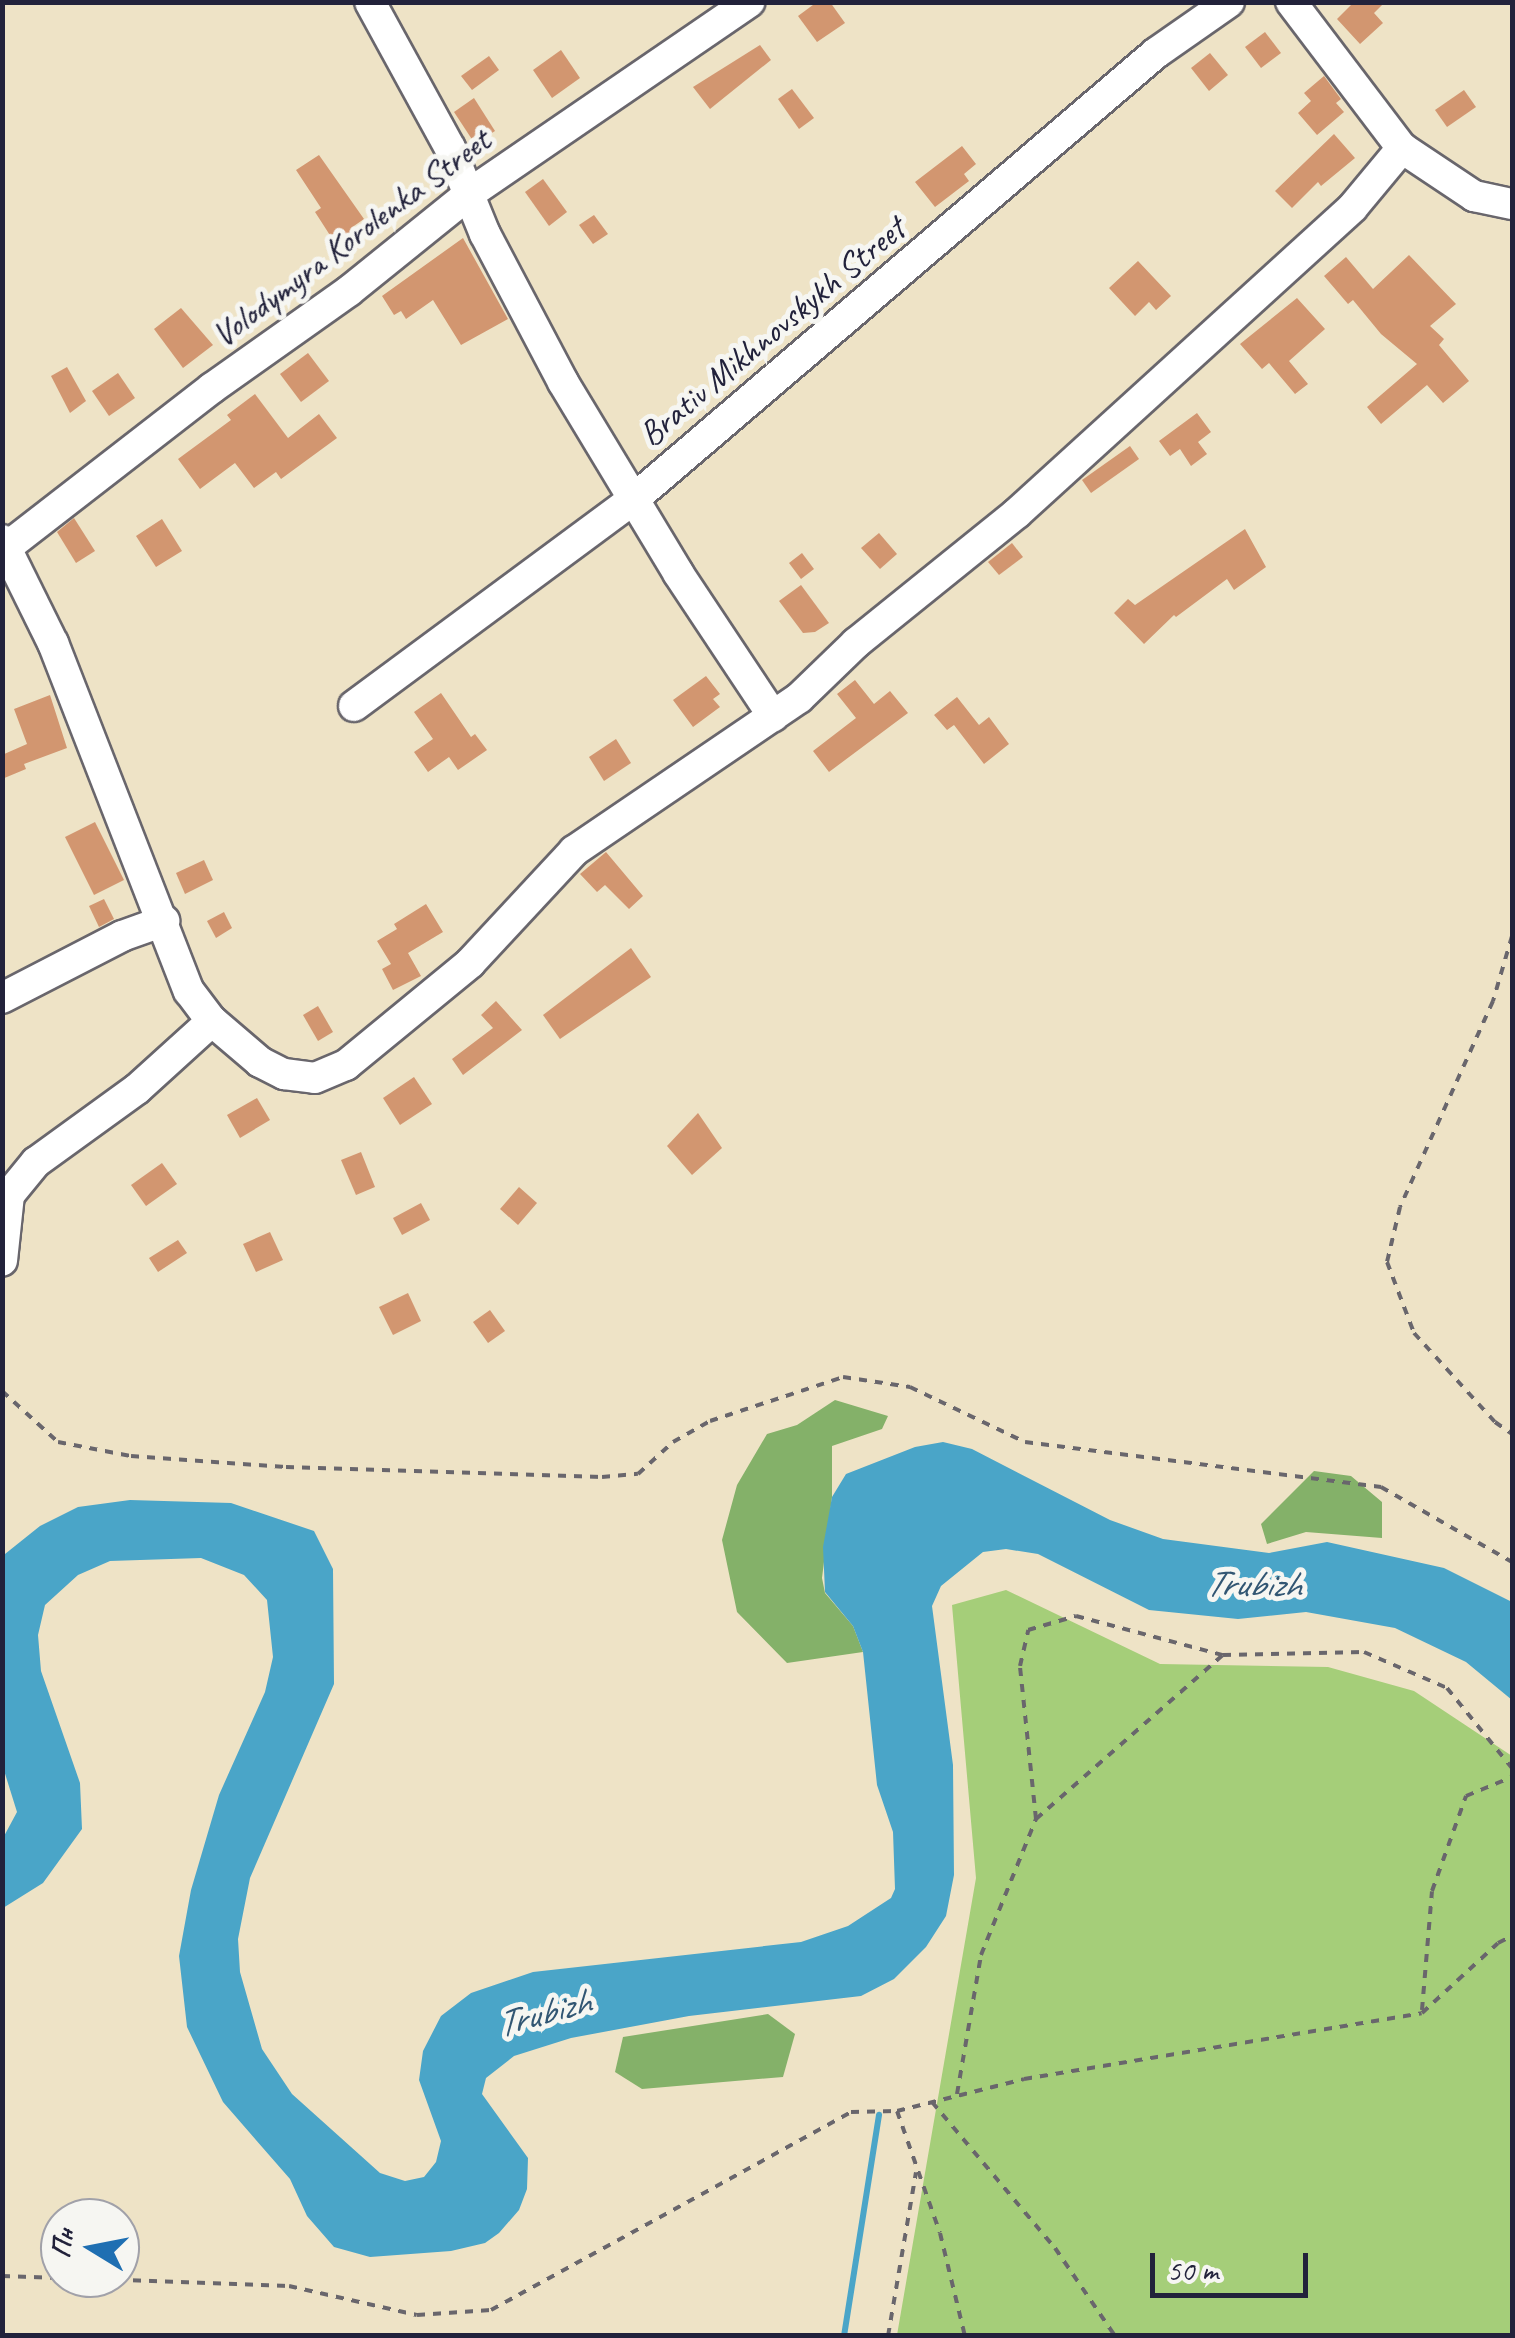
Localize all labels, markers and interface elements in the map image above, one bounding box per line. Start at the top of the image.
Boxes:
street label: Volodymyra Korolenka Street [203,119,499,357]
street label: Brativ Mikhnovskykh Street [630,208,914,456]
water label: Trubizh [1205,1560,1301,1608]
water label: Trubizh [491,1979,595,2047]
north arrow [40,2198,140,2298]
text: Пн [42,2226,82,2261]
scale bar [1155,2233,1312,2295]
text: 50 m [1167,2251,1218,2289]

